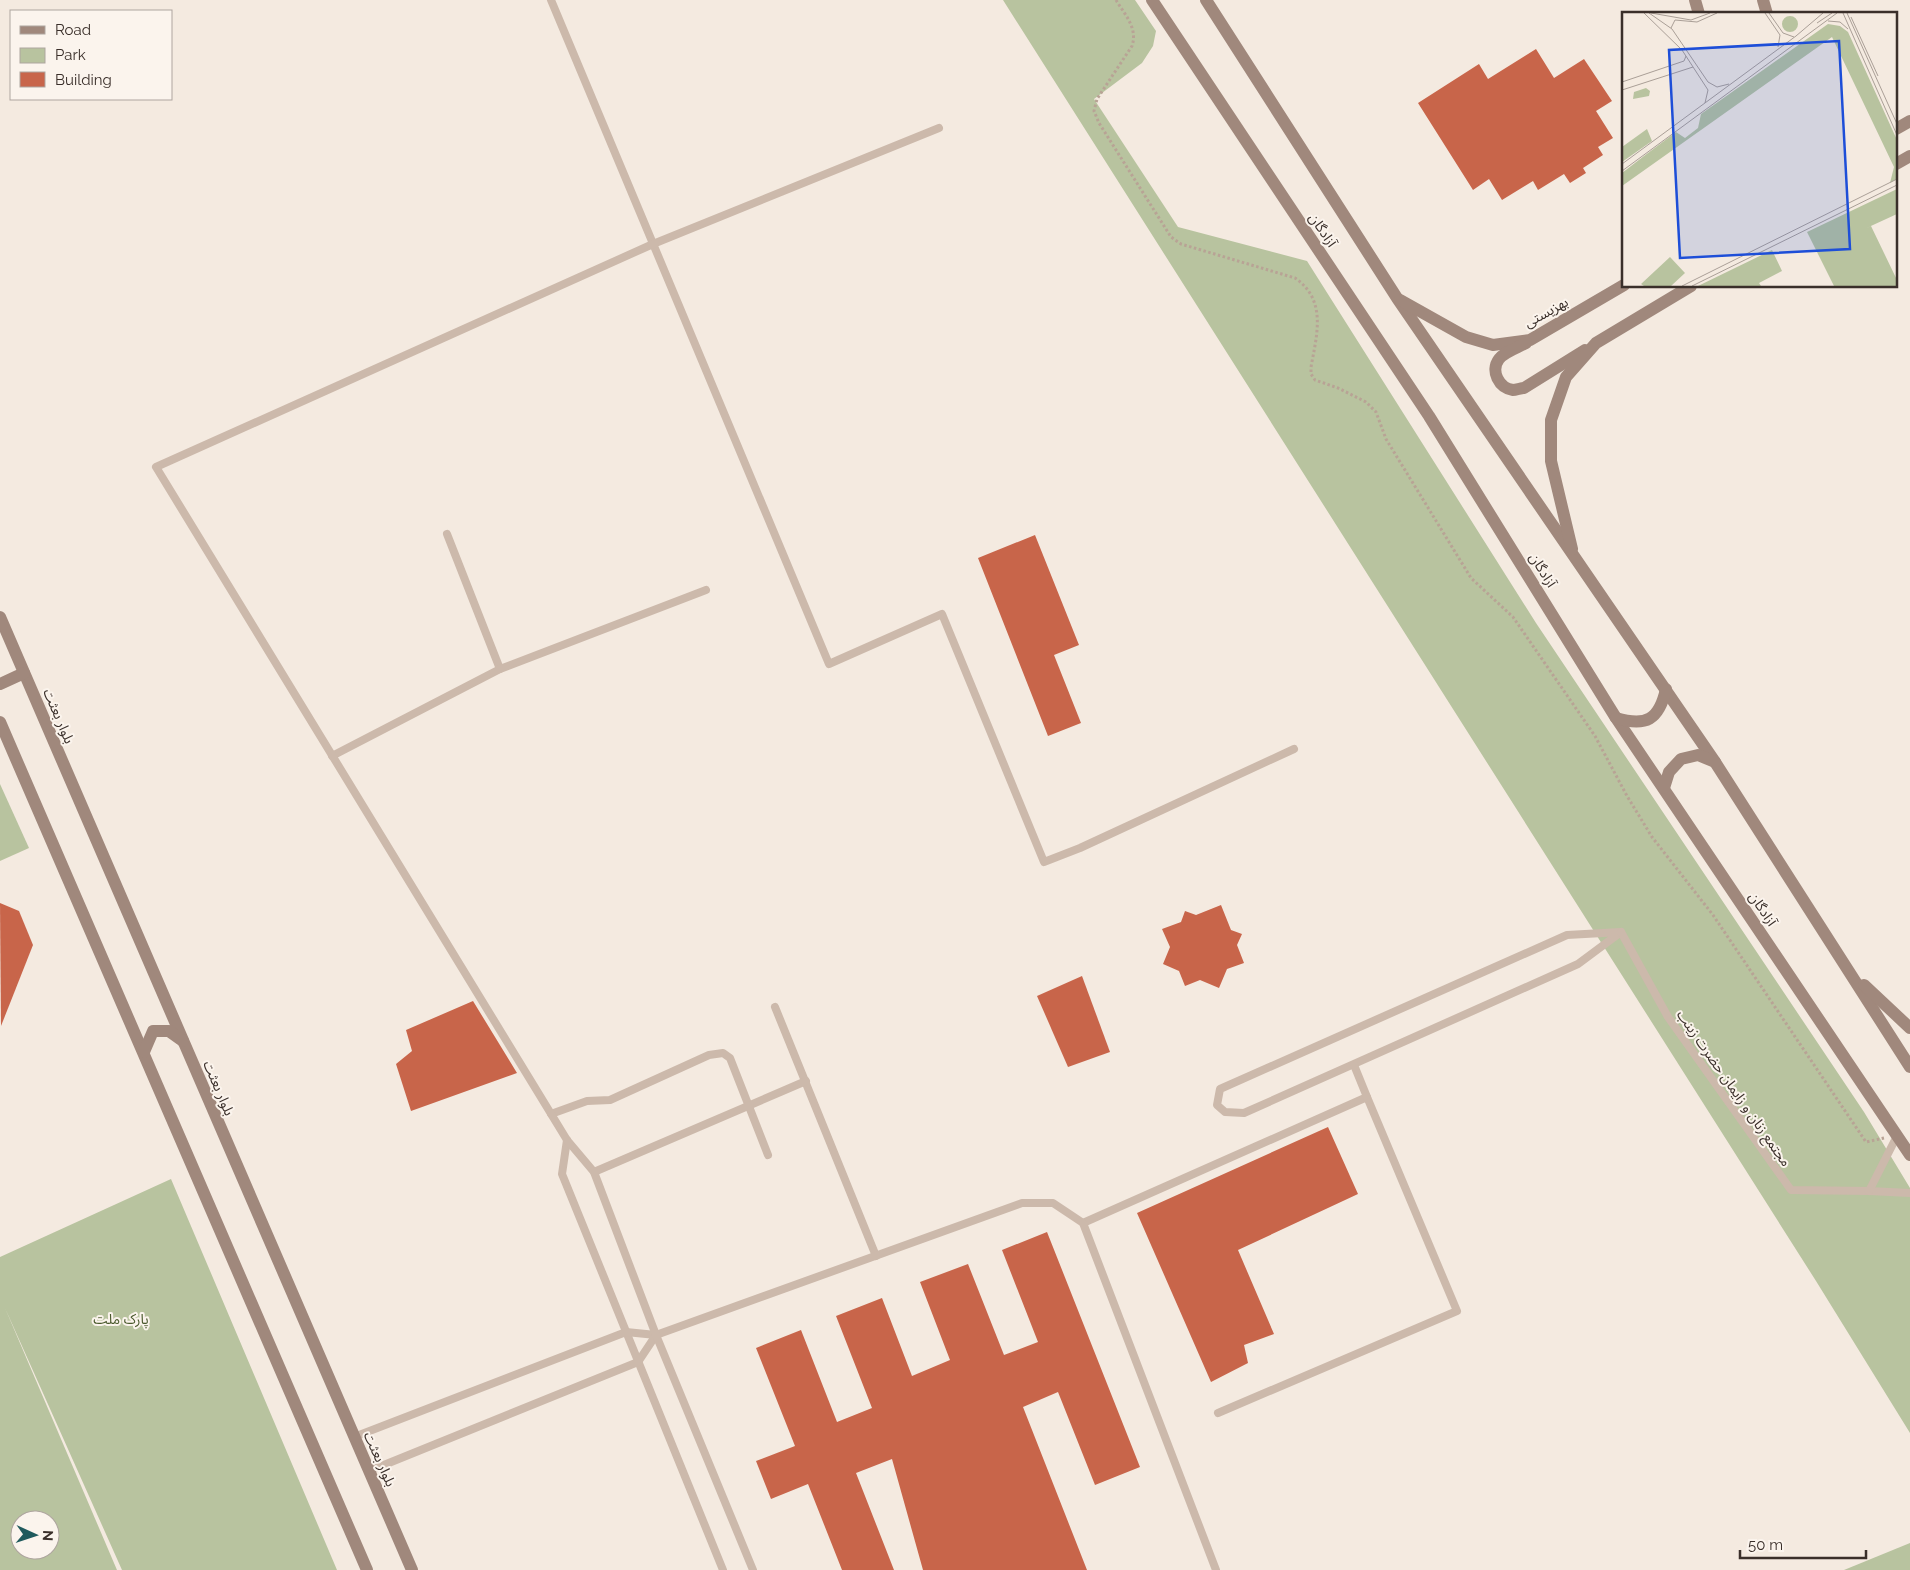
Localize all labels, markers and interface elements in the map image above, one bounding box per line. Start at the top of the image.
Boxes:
legend [10,10,172,100]
inset map [1622,12,1898,288]
text: Road [55,21,91,39]
text: Park [55,46,86,64]
text: Building [55,71,112,89]
street label: آزادگان [1305,210,1341,251]
street label: بهزیستی [1521,293,1571,331]
street label: آزادگان [1525,550,1560,591]
street label: بلوار بعثت [39,686,78,747]
street label: آزادگان [1745,889,1781,930]
street label: مجتمع زنان و زایمان حضرت زینب [1671,1007,1794,1171]
street label: بلوار بعثت [199,1058,238,1119]
park label: پارک ملت [93,1311,149,1329]
street label: بلوار بعثت [360,1429,399,1489]
north arrow [10,1510,60,1560]
scale bar [1740,1528,1866,1560]
text: N [40,1530,56,1541]
text: 50 m [1748,1536,1783,1554]

